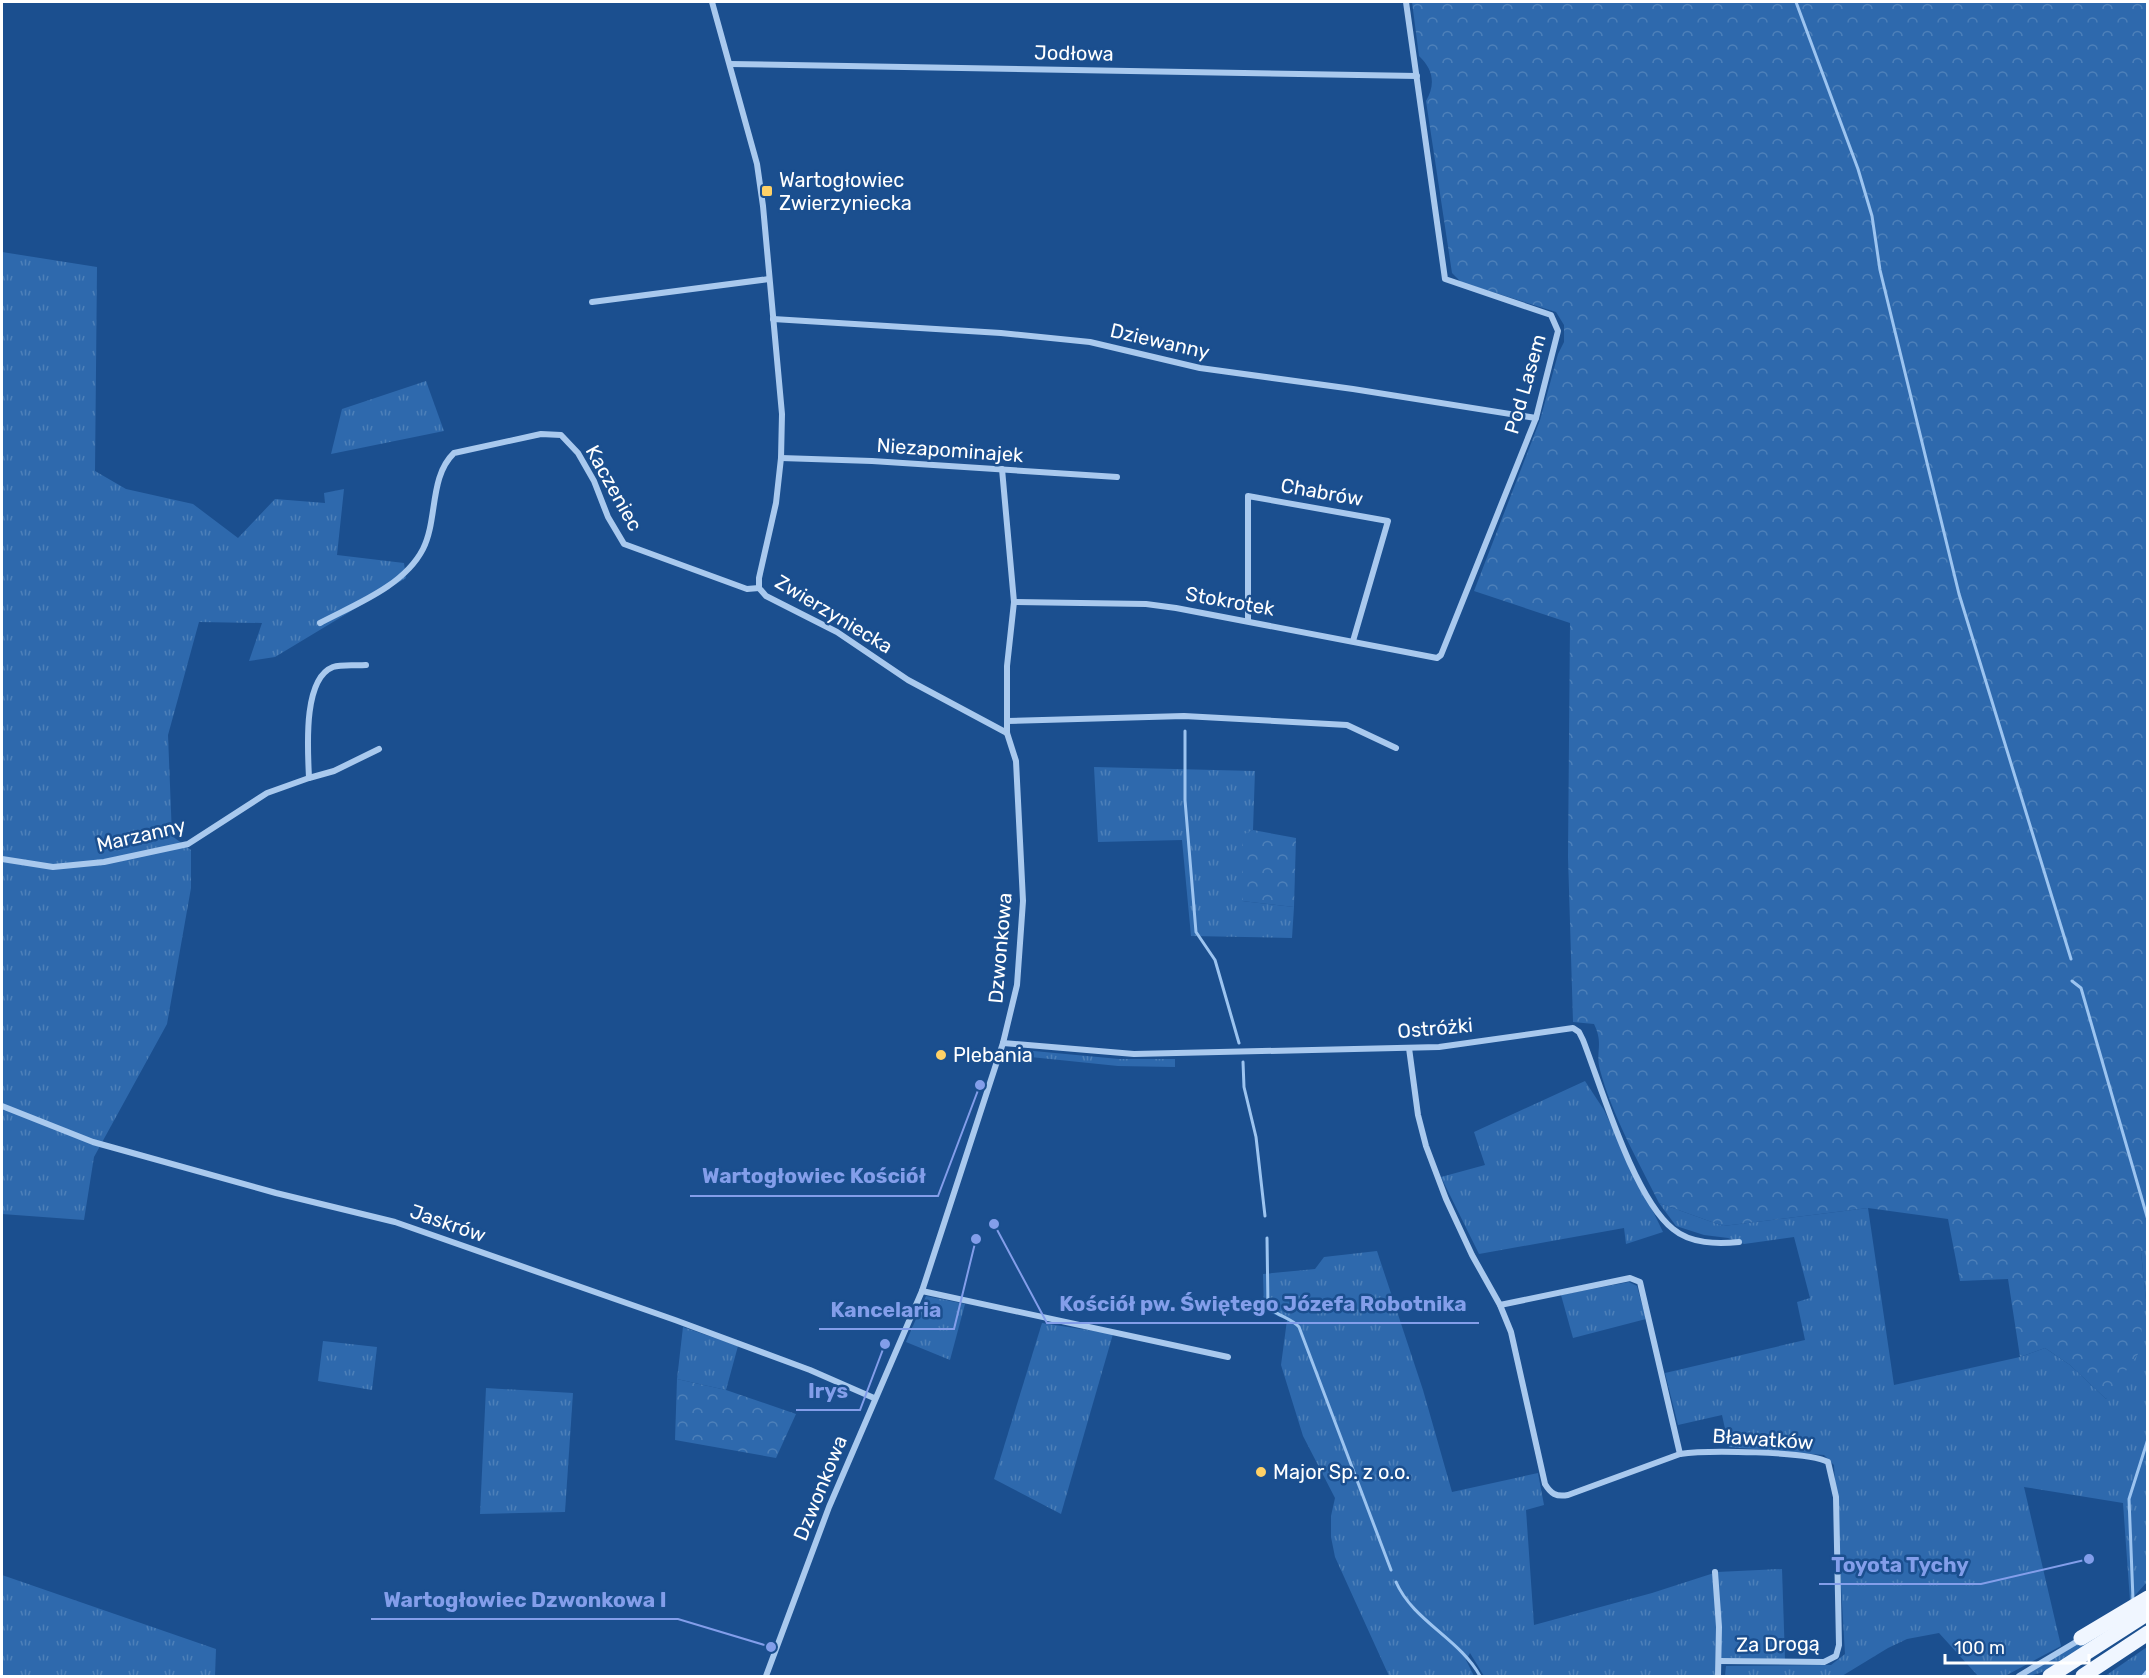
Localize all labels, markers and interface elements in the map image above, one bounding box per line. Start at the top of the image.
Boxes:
street label: Jodłowa [1034,40,1114,66]
place label: Wartogłowiec Zwierzyniecka [779,168,912,215]
marker: Wartogłowiec Zwierzyniecka [760,184,774,198]
street label: Dziewanny [1108,318,1212,364]
street label: Pod Lasem [1499,331,1551,437]
street label: Niezapominajek [876,433,1025,467]
street label: Kaczeniec [581,441,647,535]
street label: Chabrów [1279,473,1365,511]
street label: Zwierzyniecka [771,570,897,658]
street label: Stokrotek [1184,581,1277,621]
street label: Marzanny [94,813,188,857]
street label: Dzwonkowa [983,892,1017,1004]
street label: Ostróżki [1396,1013,1474,1043]
place label: Plebania [953,1043,1033,1067]
marker: Plebania [934,1048,948,1062]
callout: Wartogłowiec Kościół [690,1157,938,1196]
text: Wartogłowiec Kościół [702,1163,926,1188]
street label: Jaskrów [407,1199,489,1247]
callout: Kościół pw. Świętego Józefa Robotnika [1047,1284,1479,1323]
callout: Kancelaria [819,1290,954,1329]
text: Kościół pw. Świętego Józefa Robotnika [1059,1291,1467,1316]
text: Kancelaria [831,1297,941,1322]
callout: Irys [796,1371,860,1410]
text: Irys [808,1378,848,1403]
street label: Bławatków [1712,1423,1814,1455]
street label: Dzwonkowa [788,1432,852,1544]
place label: Major Sp. z o.o. [1273,1460,1410,1484]
marker: Major Sp. z o.o. [1254,1465,1268,1479]
callout: Toyota Tychy [1819,1545,1981,1584]
text: Toyota Tychy [1831,1552,1969,1577]
callout: Wartogłowiec Dzwonkowa I [371,1580,678,1619]
text: Wartogłowiec Dzwonkowa I [383,1587,667,1612]
scale bar [1945,1627,2089,1665]
street label: Za Drogą [1736,1631,1820,1657]
text: 100 m [1954,1637,2005,1659]

